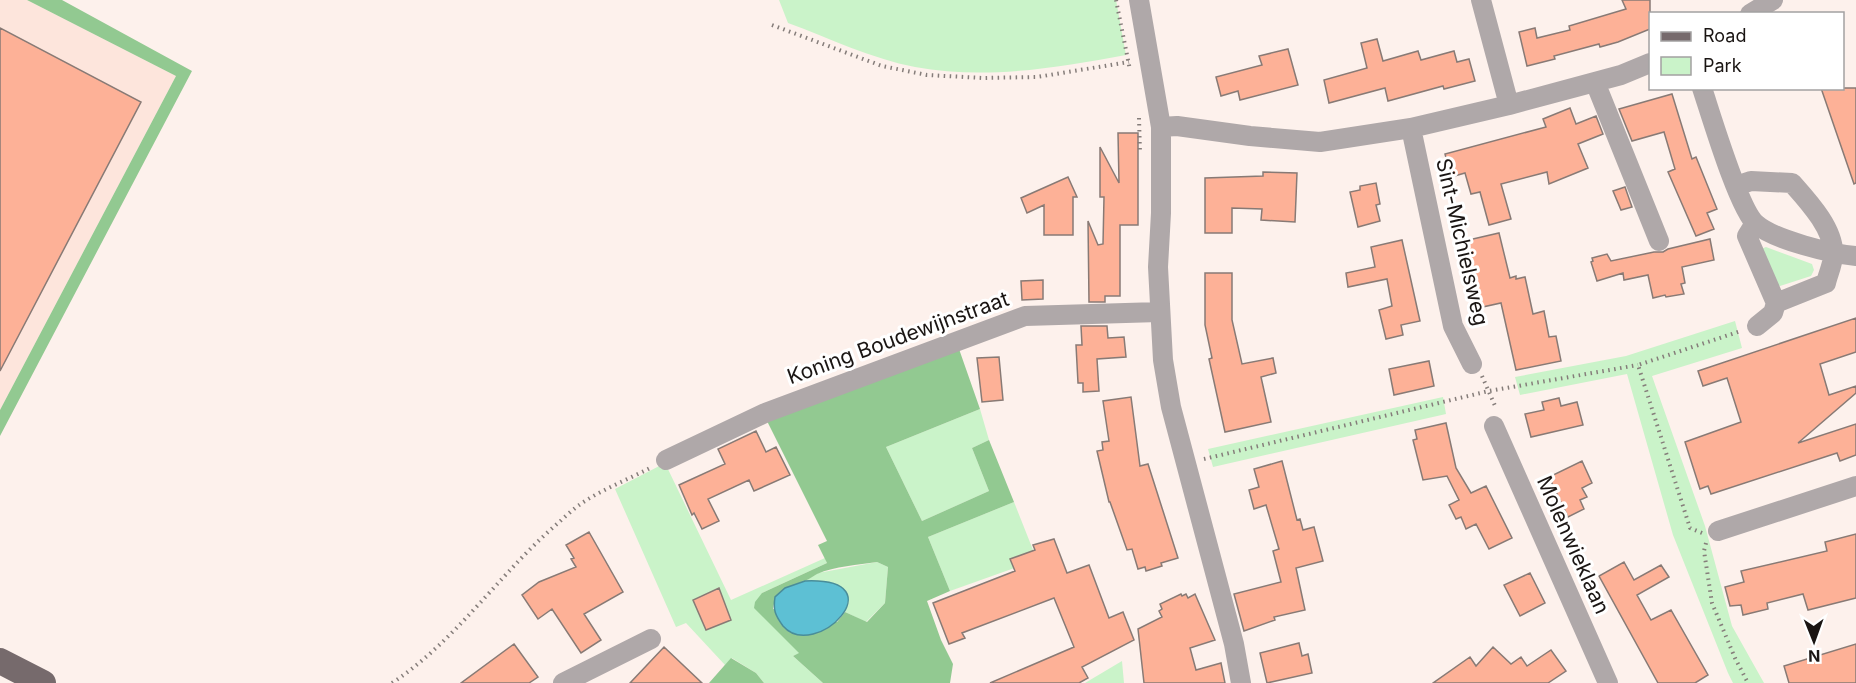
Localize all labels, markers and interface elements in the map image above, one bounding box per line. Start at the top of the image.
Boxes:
legend [1649,12,1844,90]
text: Road [1703,25,1746,46]
text: Park [1703,55,1742,76]
street label: Sint-Michielsweg [1431,156,1494,328]
street label: Koning Boudewijnstraat [784,286,1012,389]
street label: Molenwieklaan [1532,472,1615,618]
north arrow [1784,611,1844,671]
text: N [1808,646,1821,666]

